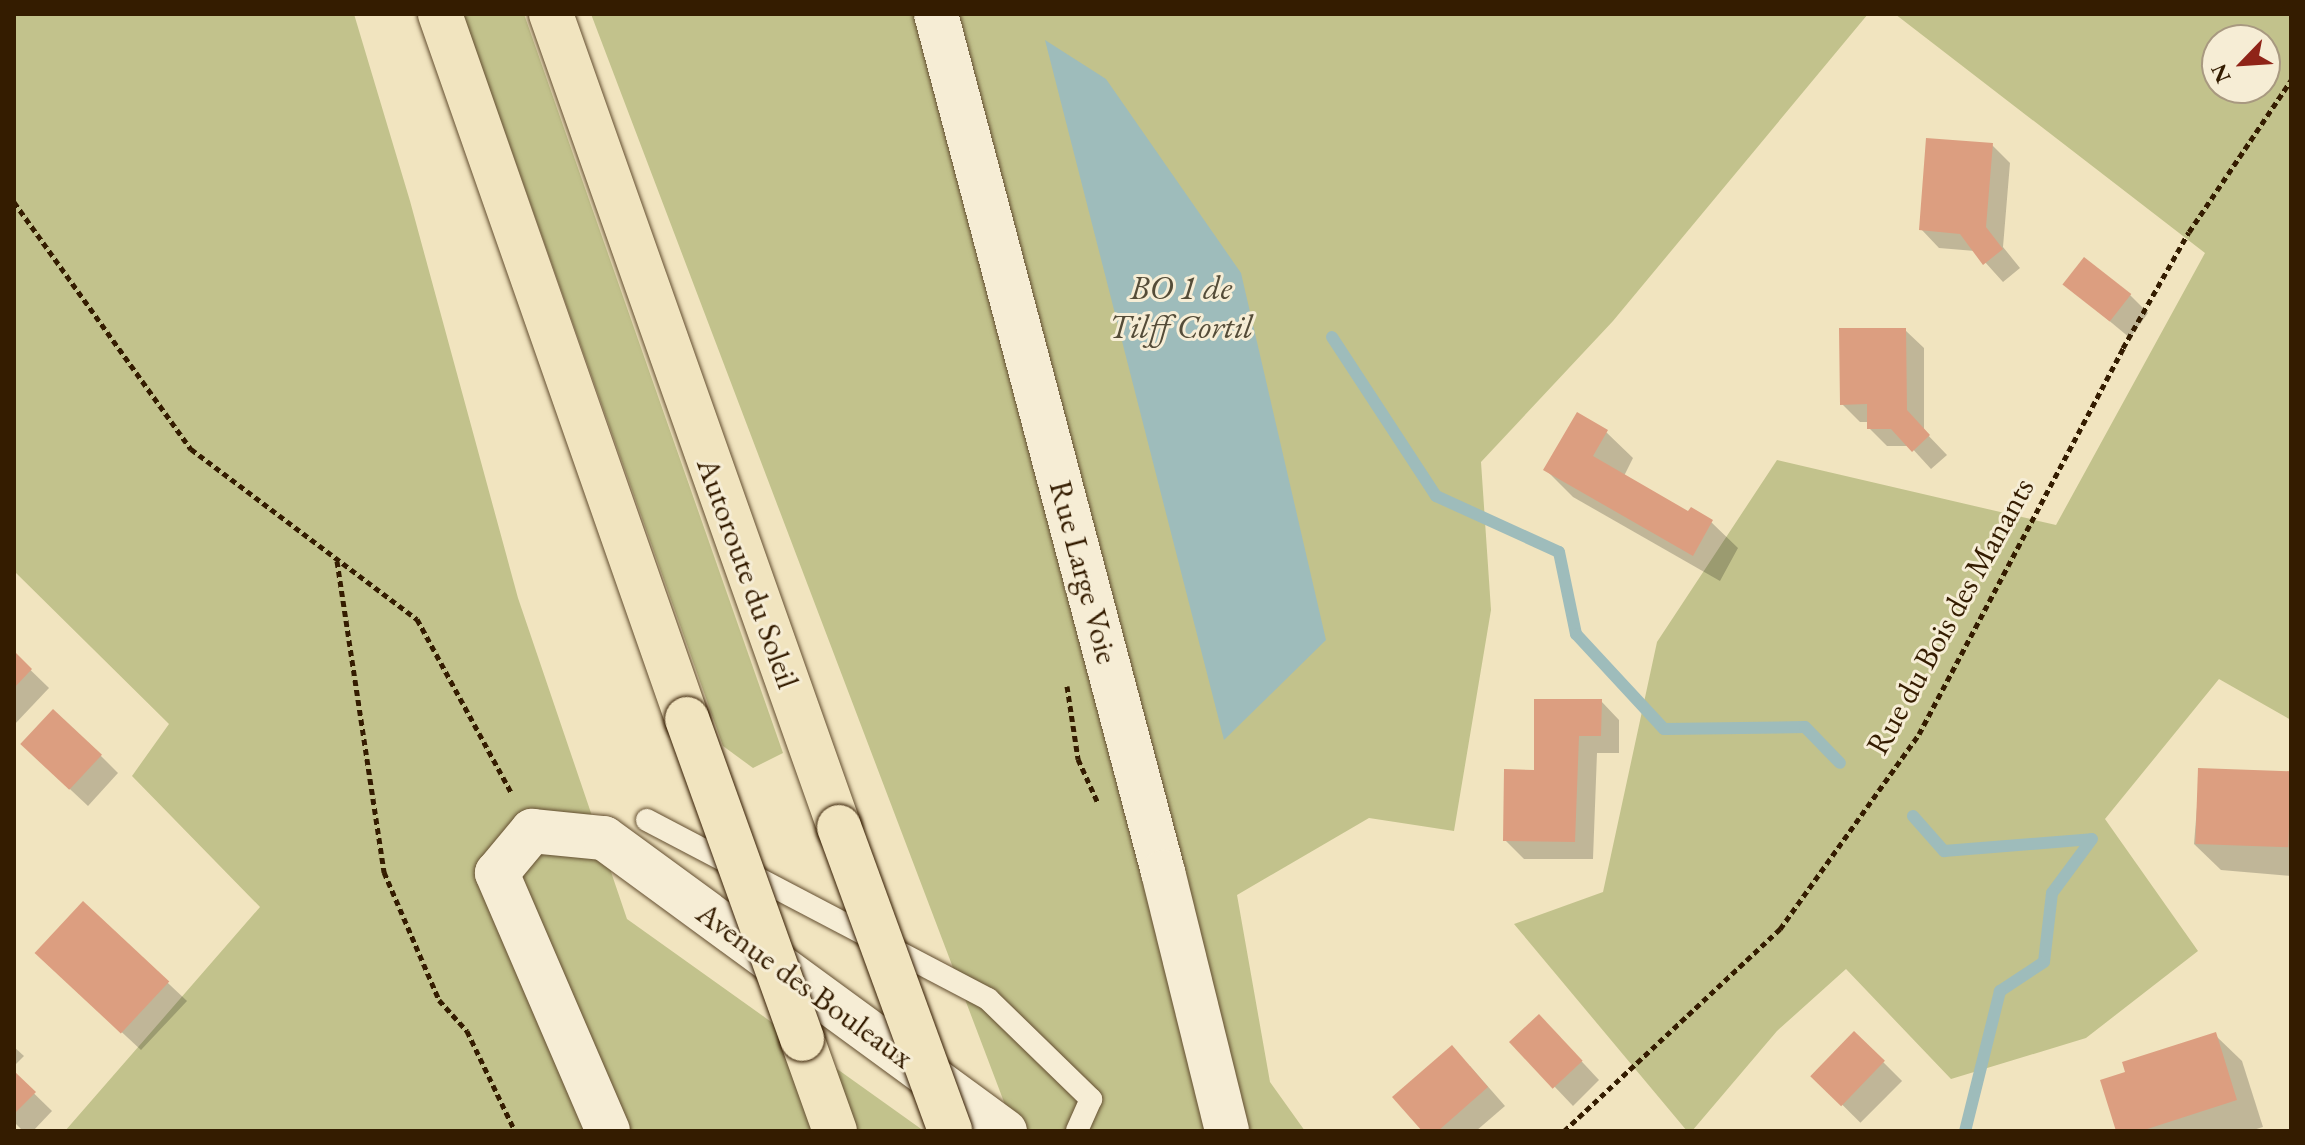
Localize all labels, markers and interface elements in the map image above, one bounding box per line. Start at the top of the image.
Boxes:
north arrow [2201,24,2281,104]
text: N [2204,59,2238,88]
water label: BO 1 de Tilff Cortil [1109,267,1253,346]
street label: Autoroute du Soleil [688,452,808,694]
street label: Rue du Bois des Manants [1858,471,2042,761]
street label: Rue Large Voie [1041,476,1127,668]
street label: Avenue des Bouleaux [689,893,921,1077]

